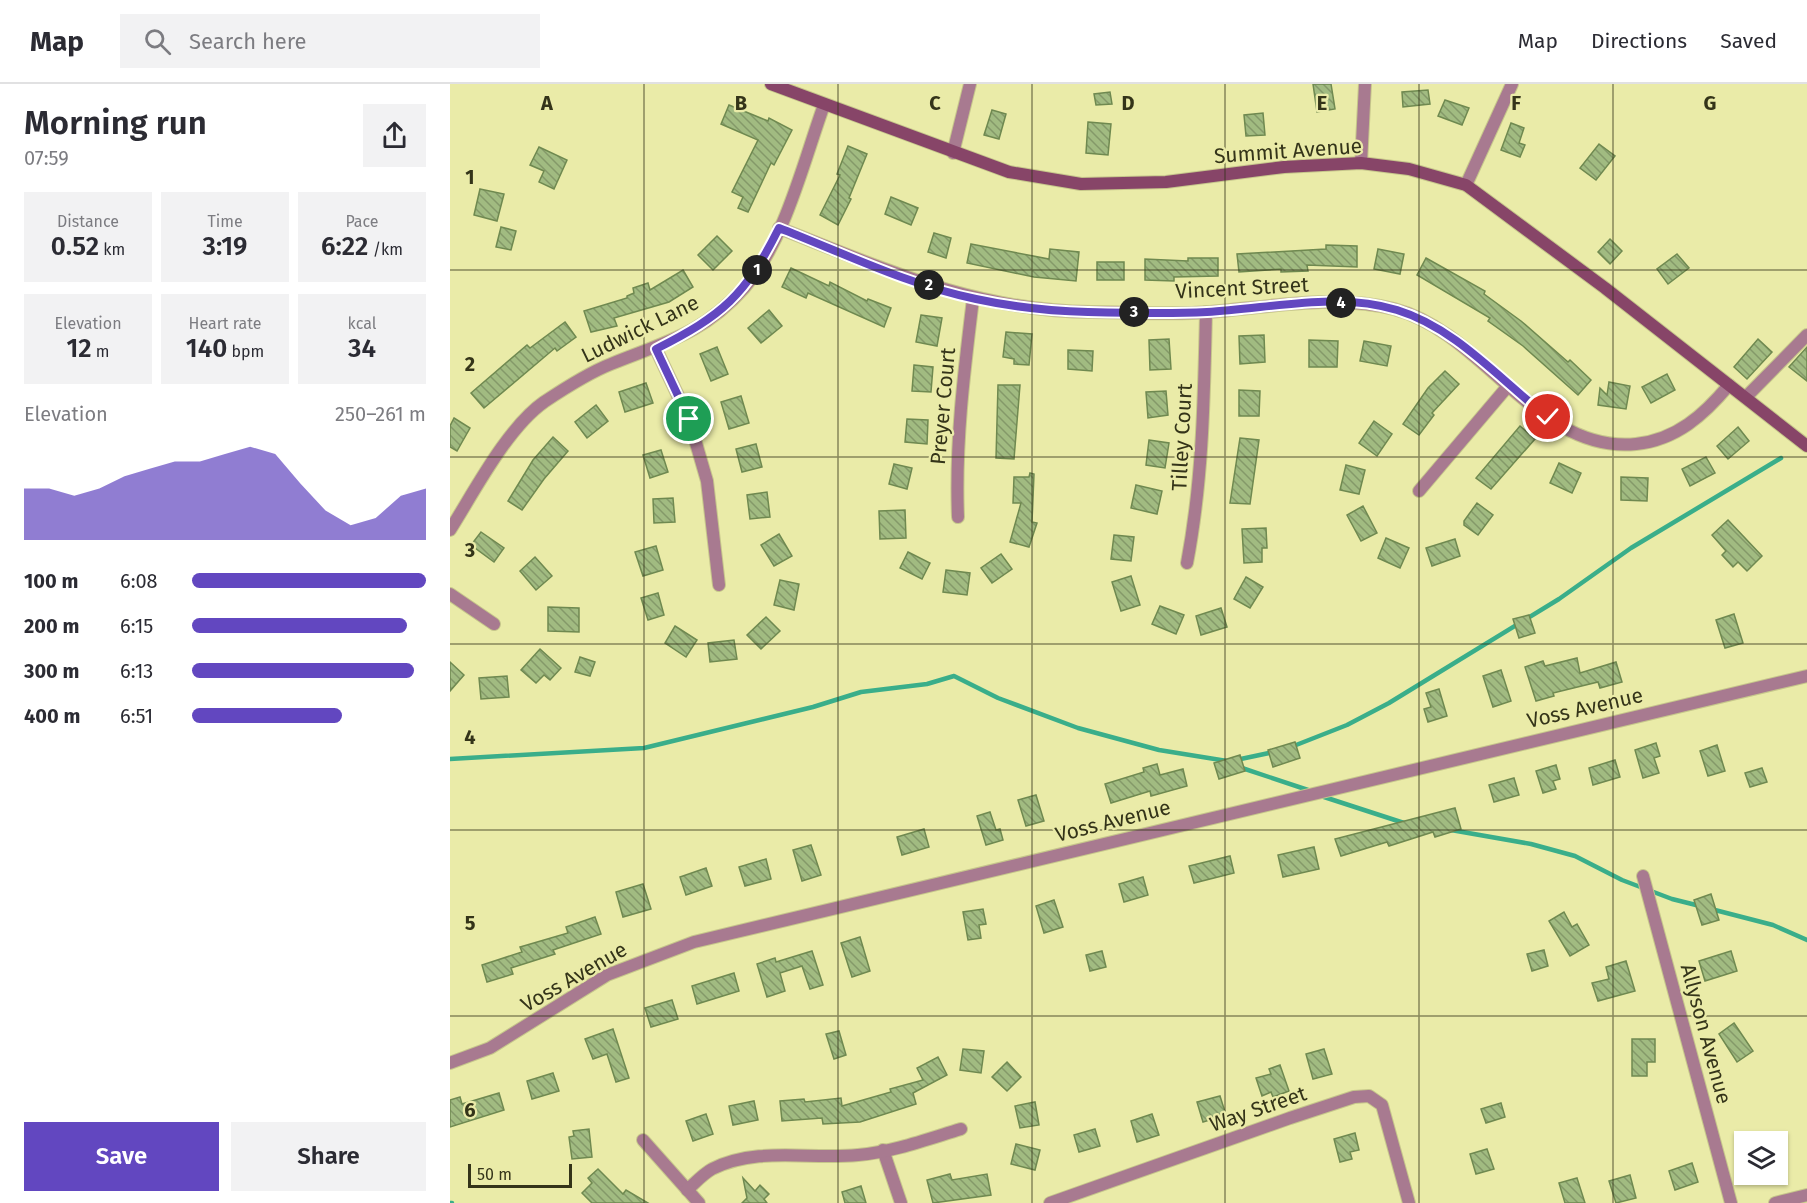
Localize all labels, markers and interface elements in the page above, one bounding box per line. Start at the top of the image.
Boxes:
search box [120,14,540,68]
text: Map [30,25,84,58]
icon: search [141,25,174,58]
text: Search here [189,28,307,55]
text: Map [1518,28,1558,54]
text: Directions [1591,28,1687,54]
text: Saved [1720,28,1777,54]
text: A [540,91,554,115]
text: B [735,91,747,115]
text: C [929,91,941,115]
text: D [1121,91,1135,115]
text: E [1317,91,1327,115]
text: F [1511,91,1521,115]
text: G [1704,91,1716,115]
text: Morning run [24,103,207,143]
button: share [363,104,426,167]
street label: Summit Avenue [1213,133,1363,169]
text: 07:59 [24,146,69,170]
text: 1 [465,165,475,189]
text: Distance [57,212,119,231]
text: Time [207,212,243,231]
text: Pace [345,212,379,231]
text: 0.52 [51,231,99,262]
text: 3:19 [203,231,247,262]
text: 6:22 [321,231,368,262]
text: km [99,240,125,259]
text: /km [368,240,403,259]
pin: 1 [742,255,772,285]
text: 1 [753,260,761,279]
pin: 2 [914,270,944,300]
street label: Vincent Street [1175,272,1310,304]
text: 2 [925,275,933,294]
pin: 4 [1326,288,1356,318]
street label: Ludwick Lane [577,289,703,369]
text: 4 [1336,293,1346,312]
pin: 3 [1119,297,1149,327]
text: 3 [1130,302,1138,321]
text: Elevation [54,314,122,333]
text: Heart rate [189,314,261,333]
text: kcal [348,314,376,333]
text: 12 [66,333,92,364]
text: 140 [186,333,227,364]
text: 34 [348,333,376,364]
text: m [92,342,110,361]
text: bpm [227,342,264,361]
street label: Preyer Court [925,346,961,466]
text: 2 [465,352,475,376]
street label: Tilley Court [1166,382,1198,491]
pin [1522,391,1573,442]
pin [663,393,714,444]
icon: check [1531,400,1564,433]
text: Elevation [24,402,108,426]
text: 250–261 m [335,402,426,426]
icon: arrive [672,402,705,435]
text: 3 [464,538,475,562]
text: 100 m [24,569,78,593]
text: 6:08 [120,569,158,593]
text: 200 m [24,614,79,638]
text: 6:15 [120,614,153,638]
text: 300 m [24,659,79,683]
text: 6:13 [120,659,153,683]
street label: Voss Avenue [1525,682,1645,734]
text: 400 m [24,704,80,728]
text: 6:51 [120,704,153,728]
text: 4 [464,725,476,749]
street label: Voss Avenue [1053,794,1173,848]
text: 5 [465,911,476,935]
street label: Voss Avenue [516,936,632,1018]
street label: Allyson Avenue [1675,961,1737,1107]
street label: Way Street [1206,1080,1310,1138]
text: 6 [464,1098,476,1122]
button: Save [24,1122,219,1191]
button: Share [231,1122,426,1191]
map controls [1734,1131,1788,1185]
button: layers [1734,1131,1788,1185]
scale bar [468,1161,572,1188]
text: 50 m [477,1165,512,1184]

